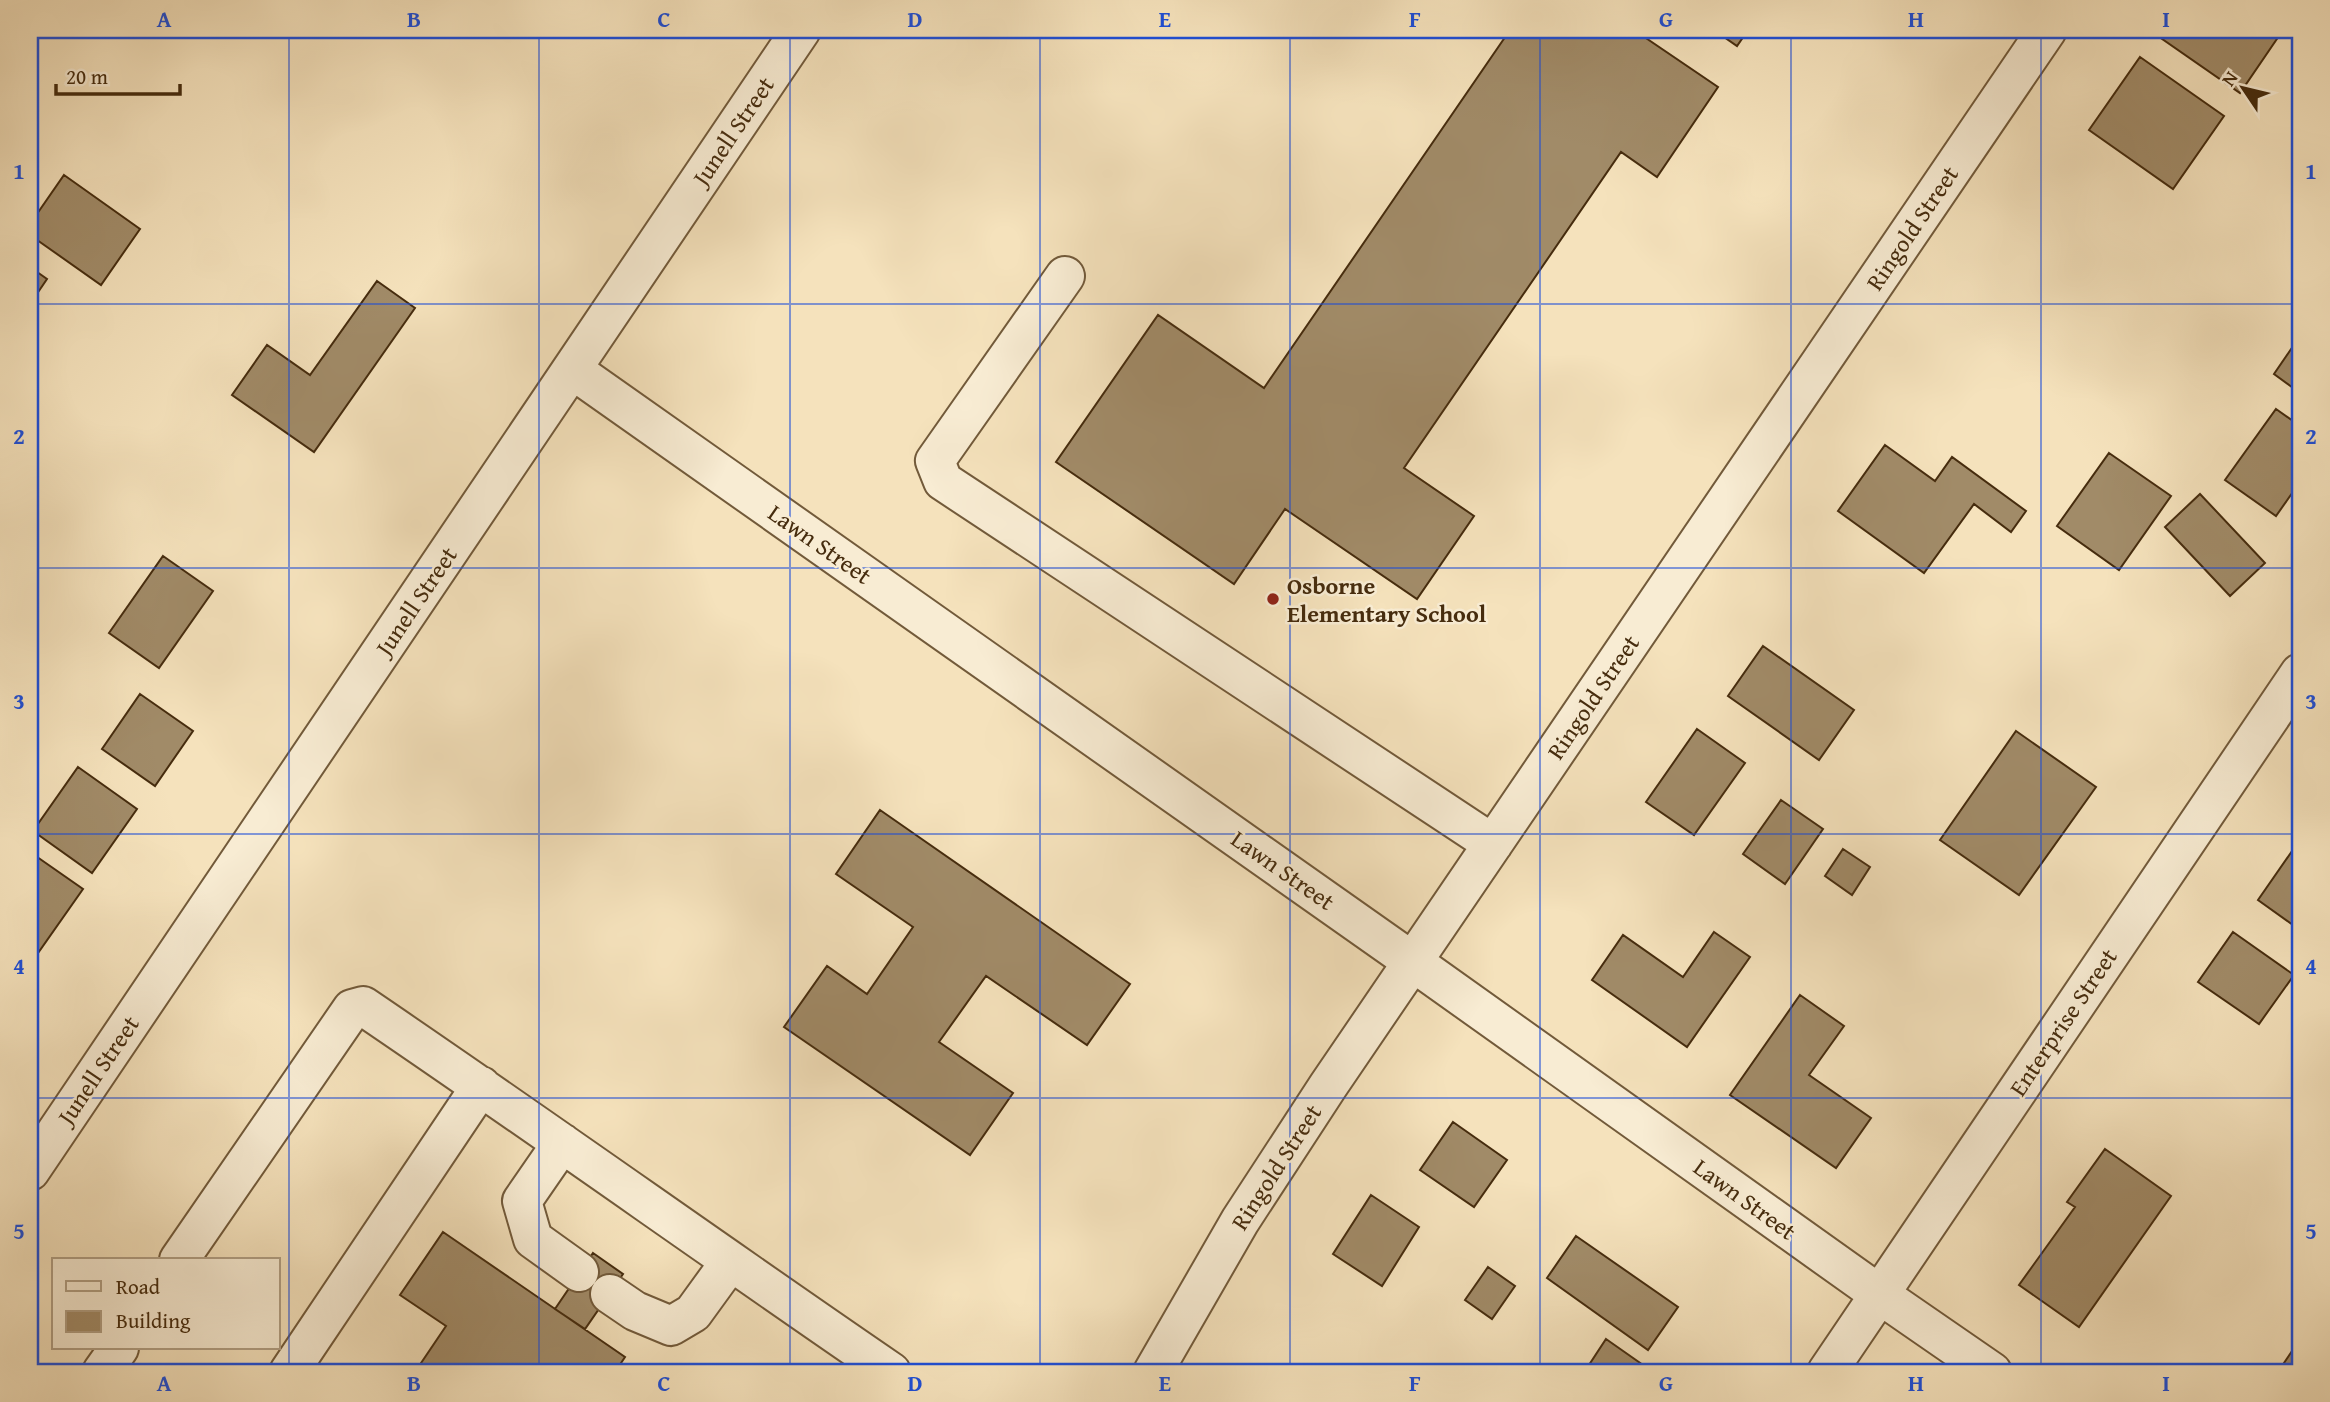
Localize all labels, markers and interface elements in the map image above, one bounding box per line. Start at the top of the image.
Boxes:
text: A [157,2,172,35]
text: B [407,2,421,35]
text: C [657,2,671,35]
text: D [908,2,923,35]
text: E [1159,2,1171,35]
text: F [1409,2,1421,35]
text: G [1659,2,1673,35]
text: H [1908,2,1924,35]
text: I [2162,2,2170,35]
scale bar [56,52,180,96]
north arrow [2208,52,2278,122]
text: 20 m [66,61,108,92]
text: N [2214,65,2244,91]
street label: Junell Street [682,69,783,195]
text: 1 [13,154,25,187]
text: 1 [2305,154,2317,187]
street label: Ringold Street [1857,158,1967,297]
text: 2 [13,419,25,452]
text: 2 [2305,419,2317,452]
street label: Lawn Street [761,495,879,593]
street label: Junell Street [365,539,466,665]
place label: Osborne Elementary School [1287,568,1487,631]
marker: Osborne Elementary School [1265,591,1281,607]
street label: Ringold Street [1538,627,1648,766]
text: 3 [13,684,25,717]
text: 3 [2305,684,2317,717]
street label: Lawn Street [1224,821,1342,919]
street label: Enterprise Street [2001,941,2126,1103]
text: 4 [13,949,25,982]
text: 4 [2305,949,2317,982]
street label: Junell Street [47,1008,148,1134]
street label: Ringold Street [1222,1097,1330,1237]
street label: Lawn Street [1686,1150,1804,1248]
text: 5 [13,1214,25,1247]
text: 5 [2305,1214,2317,1247]
legend [52,1258,280,1350]
text: Road [116,1271,161,1302]
text: Building [116,1305,191,1336]
text: A [157,1366,172,1399]
text: B [407,1366,421,1399]
text: C [657,1366,671,1399]
text: D [908,1366,923,1399]
text: E [1159,1366,1171,1399]
text: F [1409,1366,1421,1399]
text: G [1659,1366,1673,1399]
text: H [1908,1366,1924,1399]
text: I [2162,1366,2170,1399]

